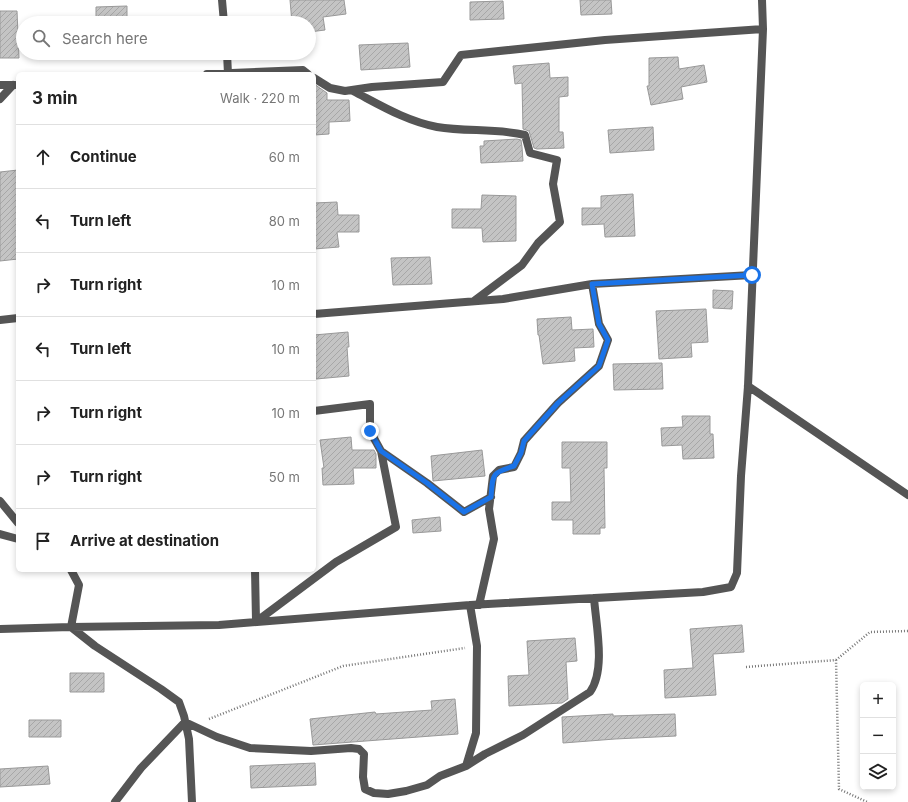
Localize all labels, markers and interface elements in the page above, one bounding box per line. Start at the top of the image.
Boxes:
search box [16,16,316,60]
icon: search [30,27,52,49]
text: Search here [62,29,148,48]
text: 3 min [32,88,78,108]
text: Walk · 220 m [220,90,300,106]
icon: ahead [32,146,54,168]
text: Continue [70,147,137,166]
text: 60 m [269,149,300,165]
icon: left [32,210,54,232]
text: Turn left [70,211,131,230]
text: 80 m [269,213,300,229]
route start [743,266,761,284]
icon: right [32,274,54,296]
text: Turn right [70,275,142,294]
text: 10 m [271,277,300,293]
icon: left [32,338,54,360]
text: Turn left [70,339,131,358]
text: 10 m [271,341,300,357]
icon: right [32,402,54,424]
text: Turn right [70,403,142,422]
text: 10 m [271,405,300,421]
route end [361,422,379,440]
icon: right [32,466,54,488]
text: Turn right [70,467,142,486]
text: 50 m [269,469,300,485]
icon: arrive [32,530,54,552]
text: Arrive at destination [70,531,219,550]
map controls [860,682,896,790]
button: + [860,682,896,718]
button: − [860,718,896,754]
button: layers [860,754,896,790]

